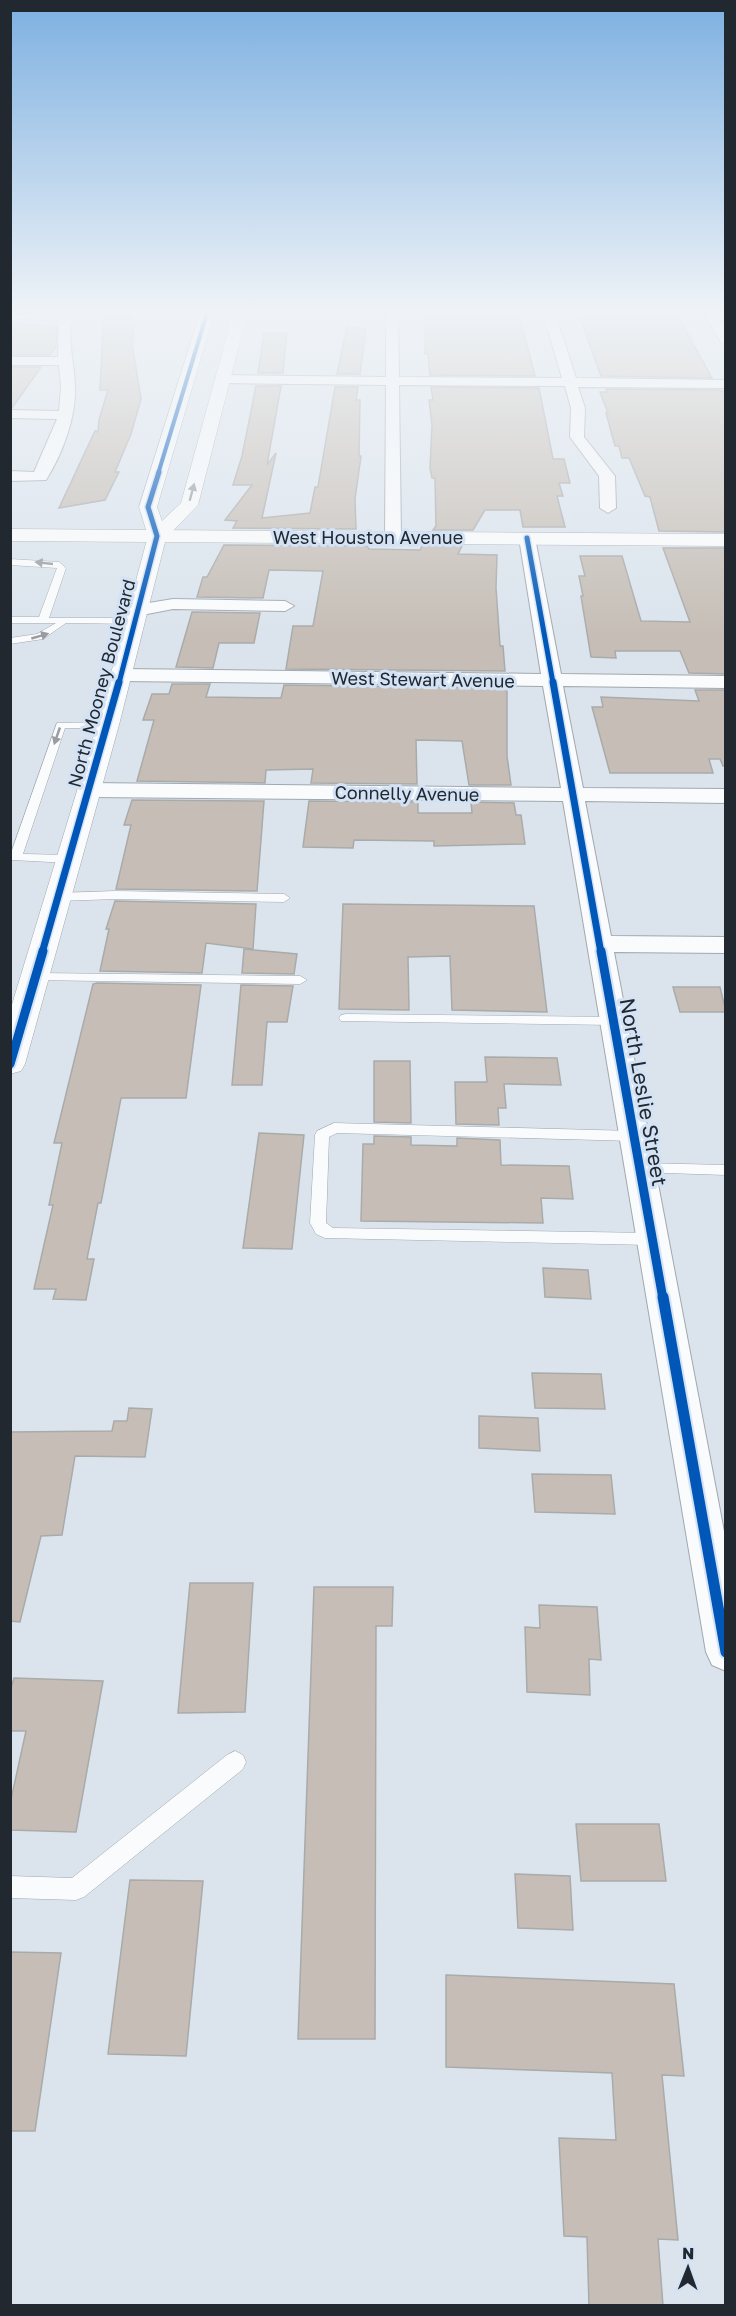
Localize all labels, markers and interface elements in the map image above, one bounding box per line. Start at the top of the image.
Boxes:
one-way arrow [188,483,198,501]
street label: West Houston Avenue [273,526,463,548]
one-way arrow [34,558,53,568]
street label: North Mooney Boulevard [63,577,139,789]
one-way arrow [31,631,49,640]
street label: West Stewart Avenue [331,666,515,692]
one-way arrow [51,727,61,745]
street label: Connelly Avenue [334,781,480,805]
street label: North Leslie Street [615,996,673,1188]
north arrow [658,2238,718,2298]
text: N [682,2243,695,2263]

